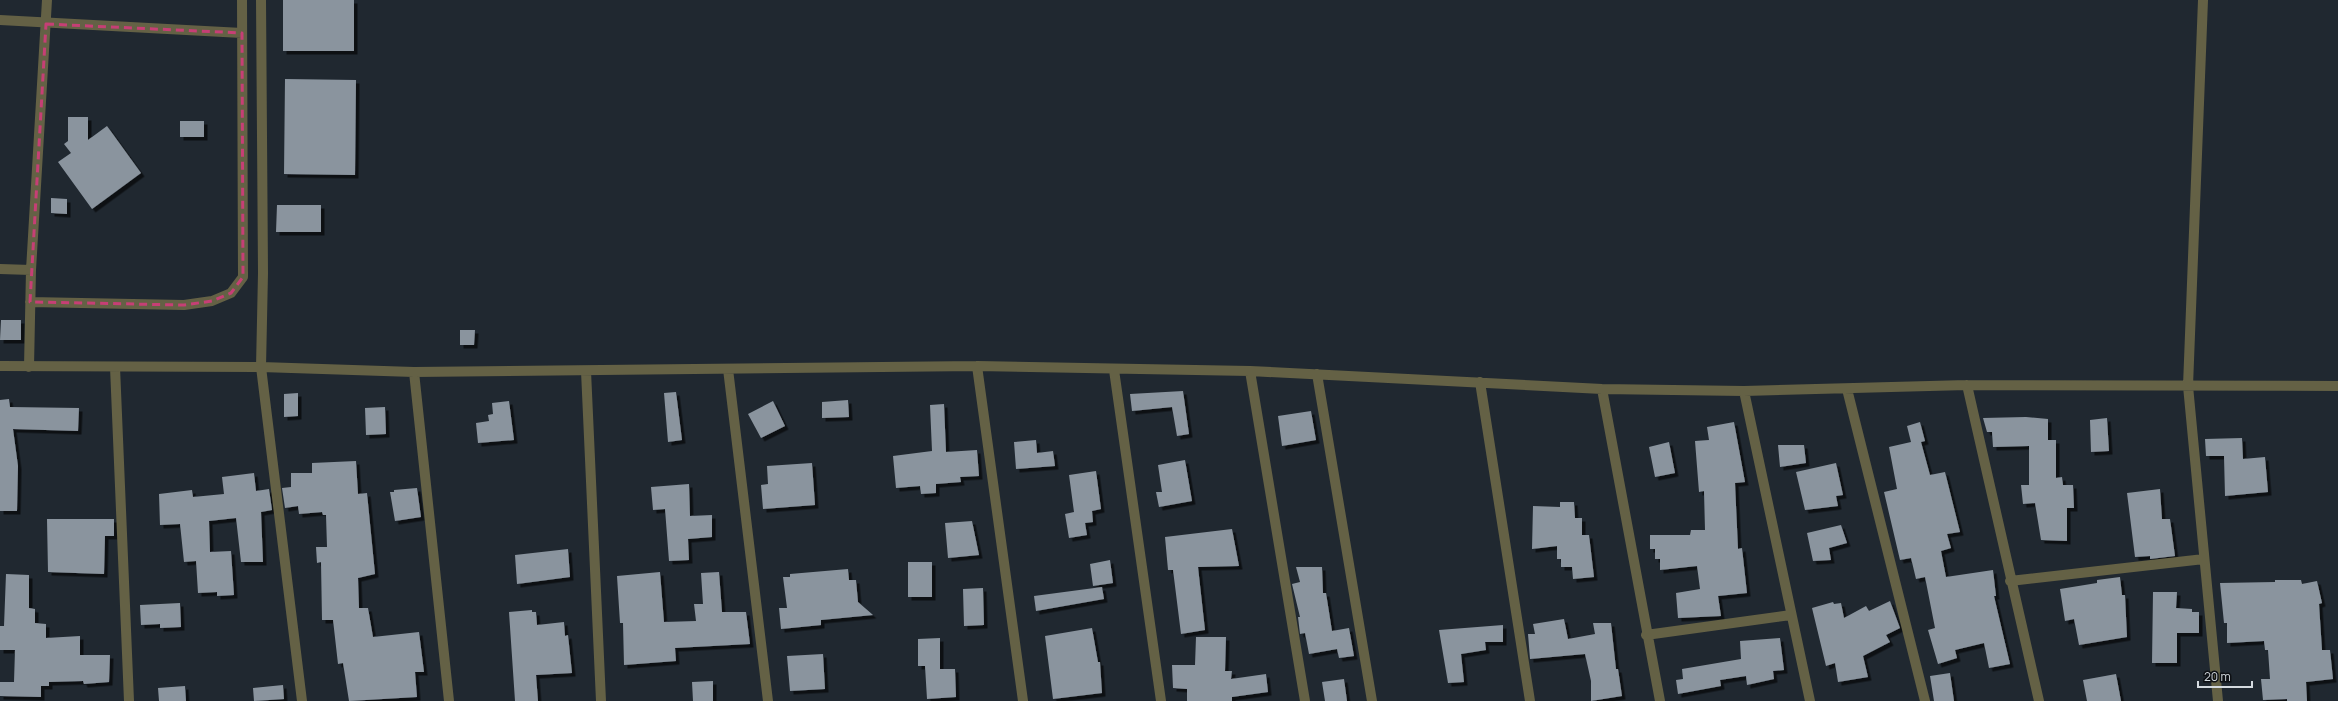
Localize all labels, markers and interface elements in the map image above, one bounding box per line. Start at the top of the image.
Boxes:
scale bar [2198,663,2252,689]
text: 20 m [2204,668,2231,685]

